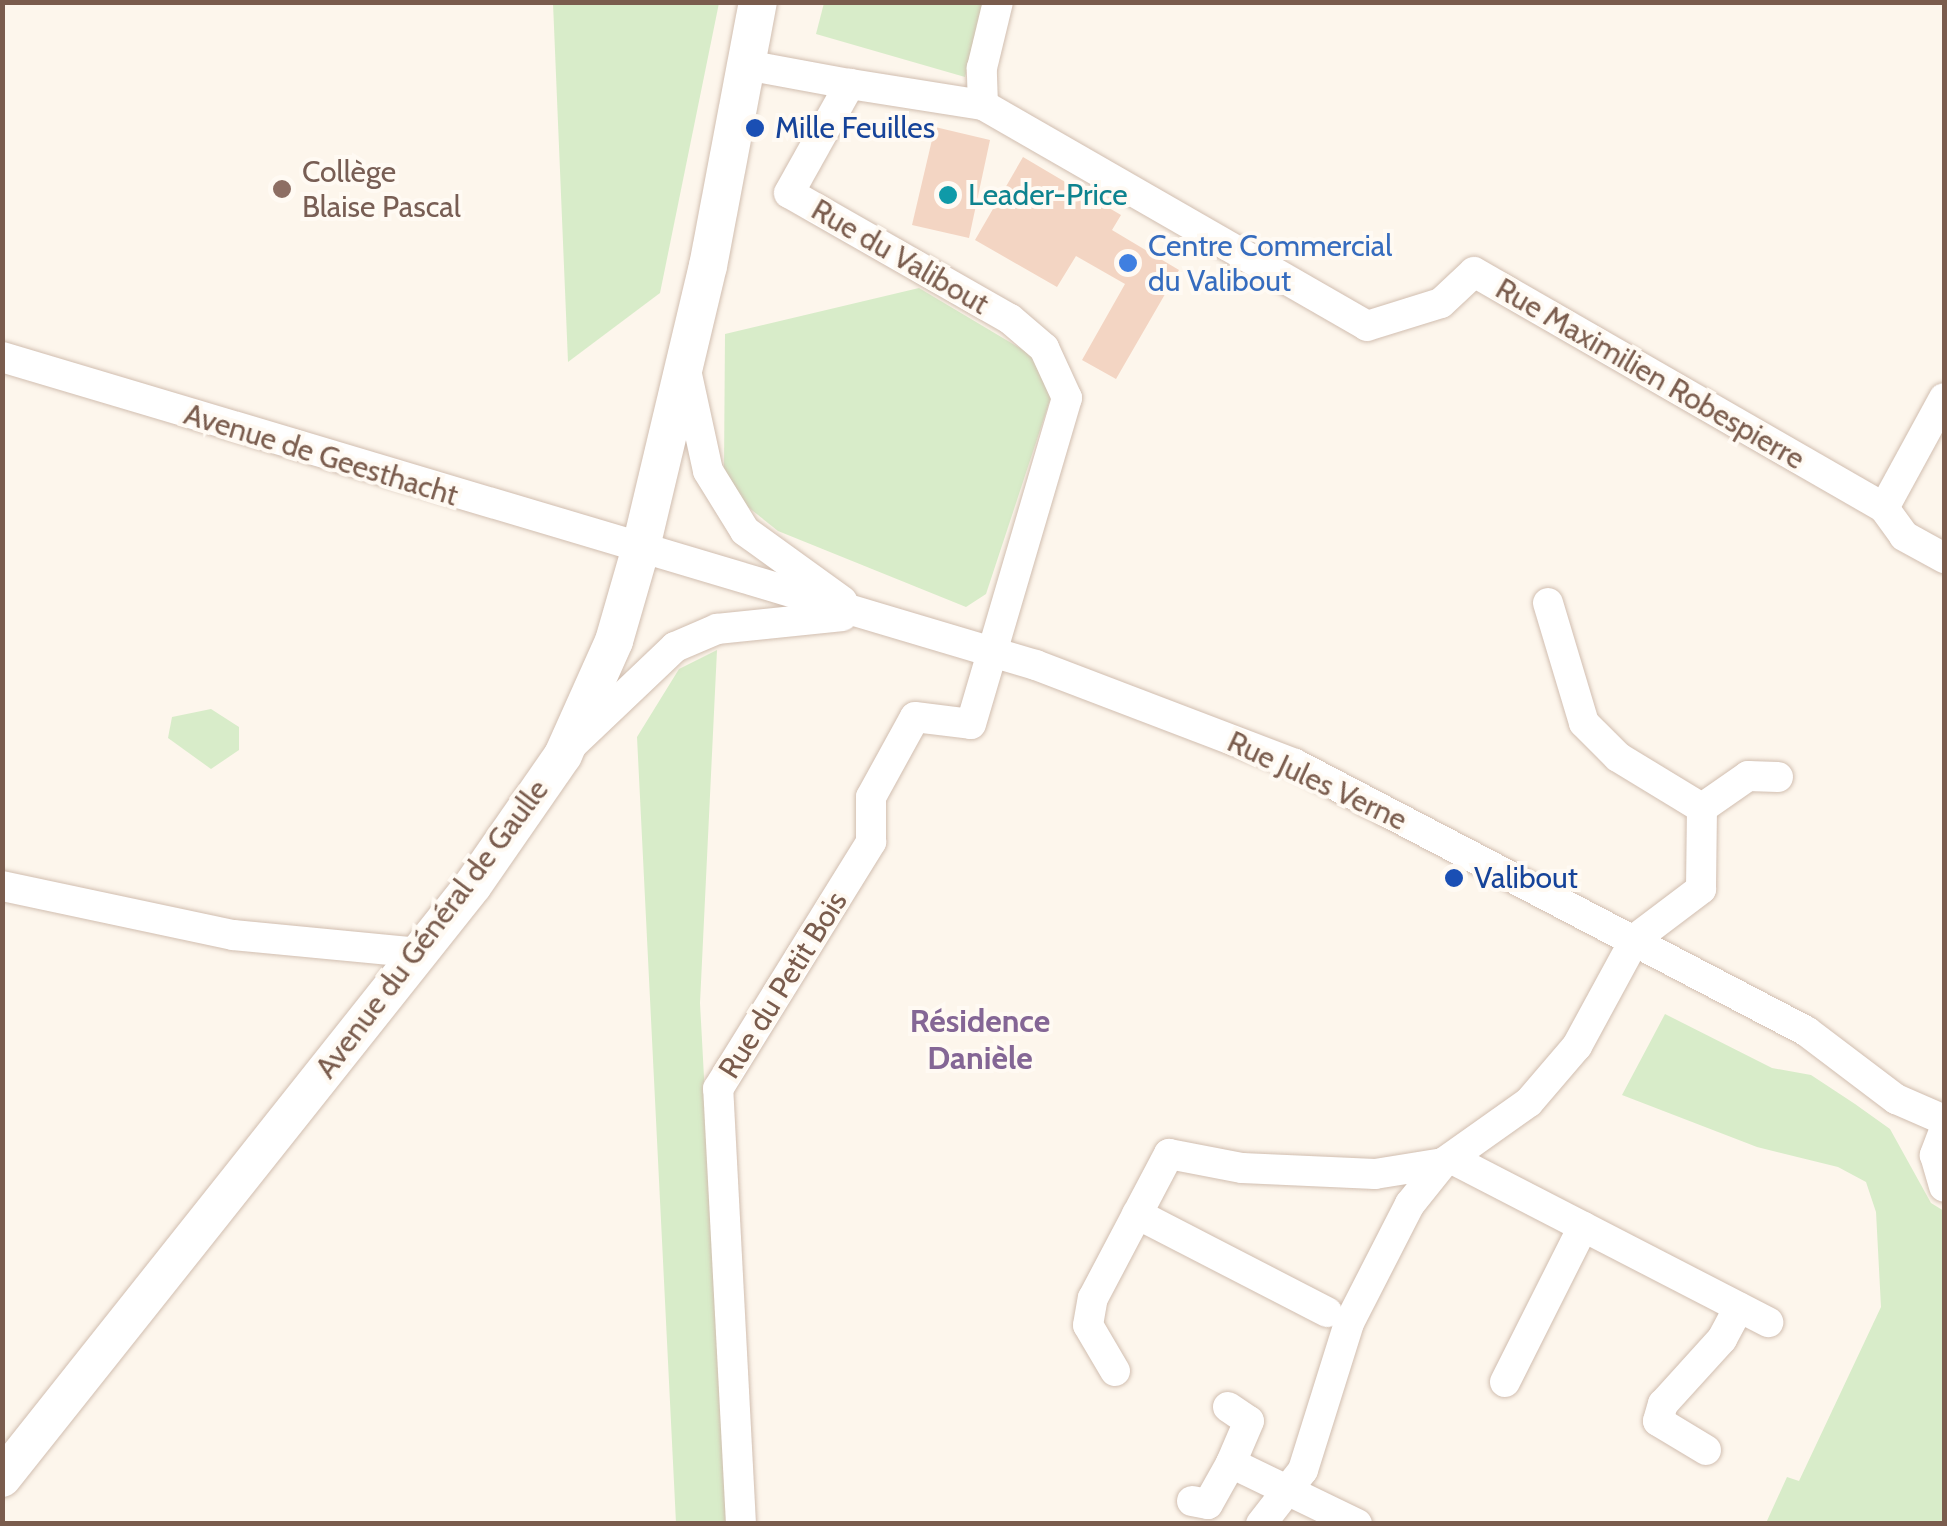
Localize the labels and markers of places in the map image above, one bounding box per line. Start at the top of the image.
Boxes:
place label: Mille Feuilles [775,110,935,146]
marker: Mille Feuilles [744,117,766,139]
place label: Collège Blaise Pascal [302,154,461,224]
place label: Leader-Price [968,177,1128,213]
marker: Collège Blaise Pascal [271,178,293,200]
marker: Leader-Price [937,184,959,206]
place label: Centre Commercial du Valibout [1148,228,1392,298]
marker: Centre Commercial du Valibout [1117,252,1139,274]
place label: Valibout [1474,860,1578,896]
marker: Valibout [1443,867,1465,889]

